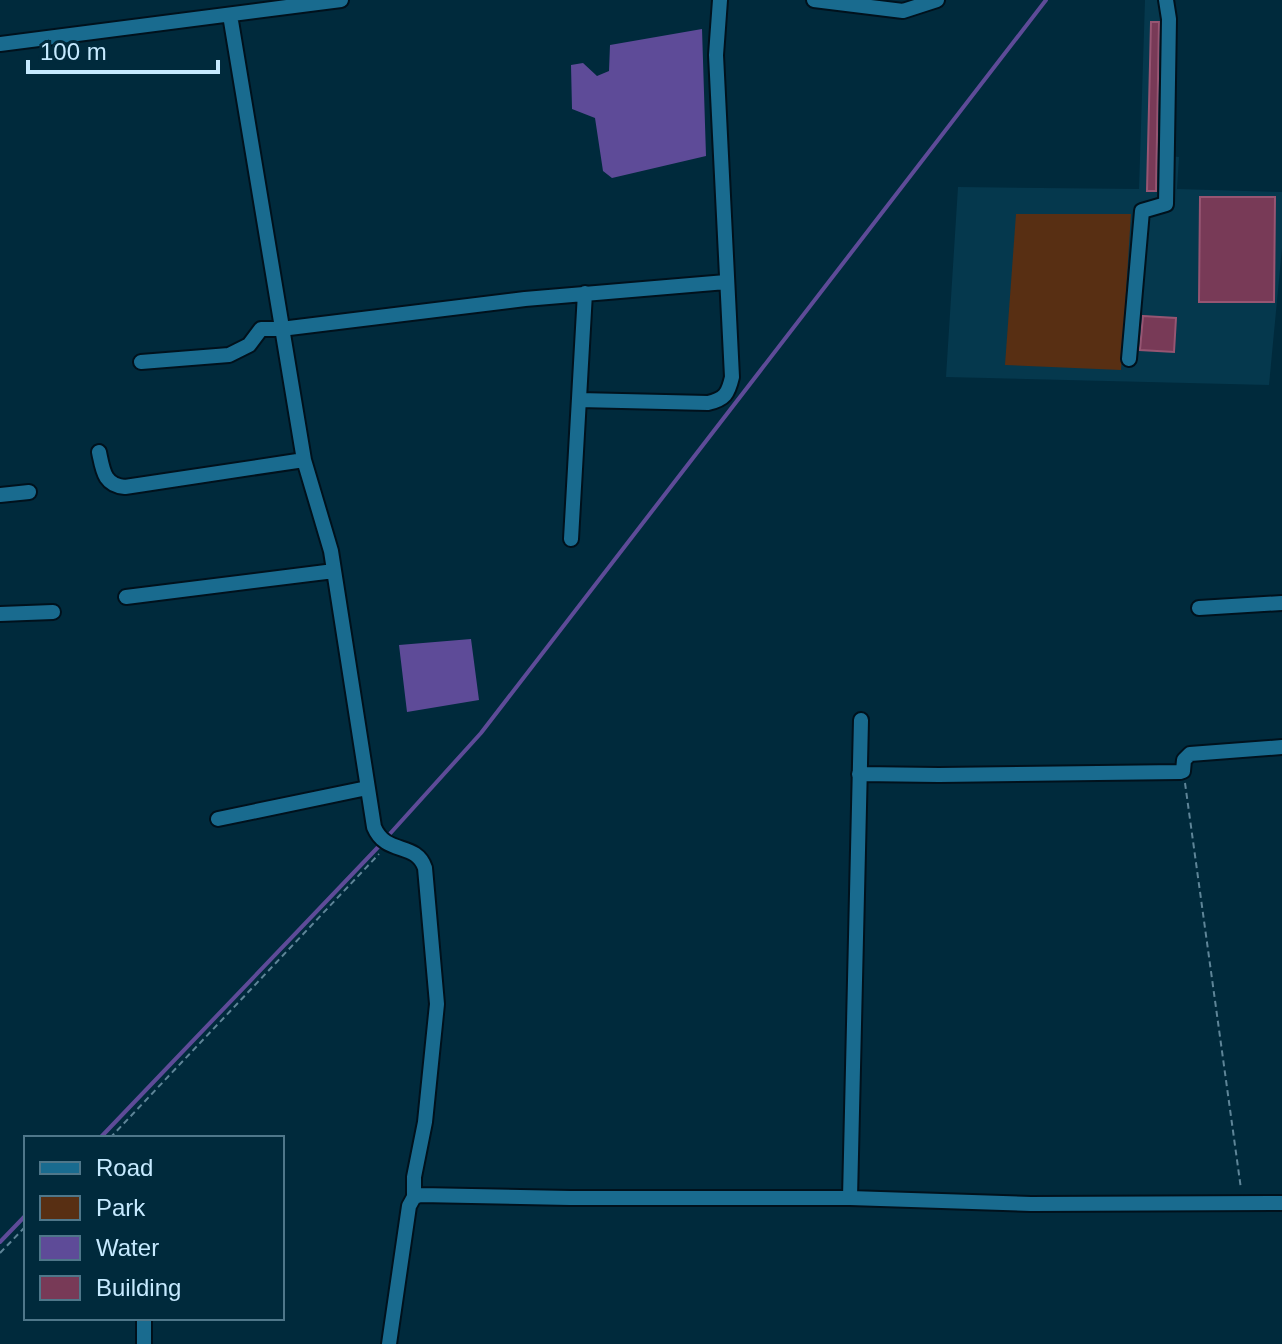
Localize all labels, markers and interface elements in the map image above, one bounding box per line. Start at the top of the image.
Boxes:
scale bar [28,24,218,74]
text: 100 m [40,38,107,65]
legend [24,1136,284,1320]
text: Road [96,1154,153,1181]
text: Park [96,1194,146,1221]
text: Water [96,1234,159,1261]
text: Building [96,1274,181,1301]

